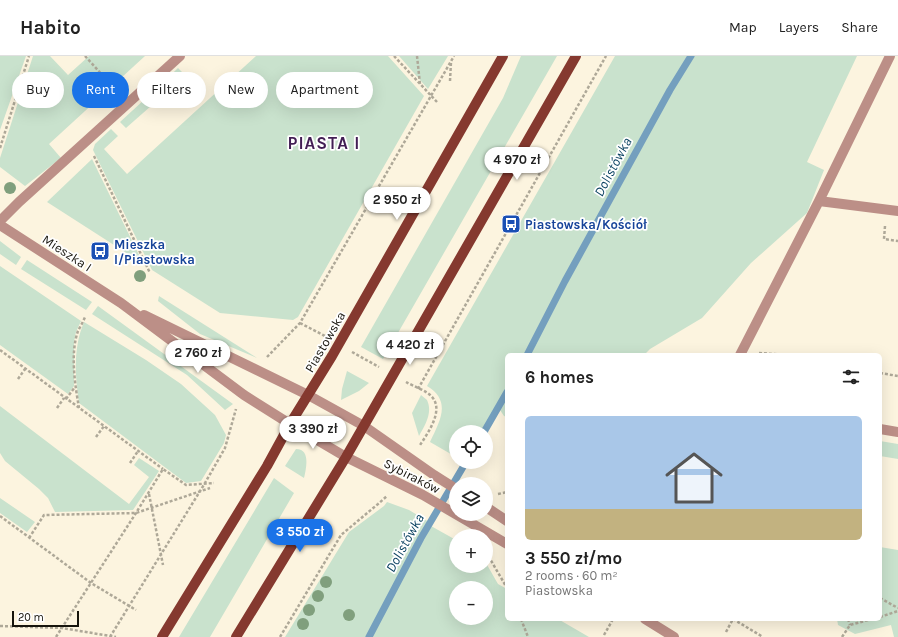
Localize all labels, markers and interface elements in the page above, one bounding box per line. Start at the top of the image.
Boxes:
text: Habito [20,17,81,39]
text: Map [729,19,757,36]
text: Layers [779,19,819,36]
text: Share [841,19,878,36]
chip: Buy [12,72,64,108]
chip: Rent [72,72,129,108]
chip: Filters [137,72,206,108]
chip: New [214,72,268,108]
chip: Apartment [276,72,373,108]
district label: PIASTA I [288,133,360,153]
water label: Dolistówka [590,135,636,199]
pin: 4 970 zł [476,147,558,181]
text: 4 970 zł [493,152,541,167]
pin: 2 950 zł [356,187,438,221]
text: 2 950 zł [373,192,421,207]
bus stop icon: Piastowska/Kościół [500,213,522,235]
place label: Piastowska/Kościół [525,217,647,232]
street label: Mieszka I [40,232,94,274]
place label: Mieszka I/Piastowska [114,237,195,267]
bus stop icon: Mieszka I/Piastowska [89,240,111,262]
street label: Piastowska [302,309,348,375]
pin: 4 420 zł [369,332,451,366]
text: 4 420 zł [386,337,434,352]
pin: 2 760 zł [157,340,239,374]
text: 2 760 zł [174,345,222,360]
icon: filters [840,366,862,388]
text: 6 homes [525,367,594,387]
pin: 3 390 zł [272,416,354,450]
text: 3 390 zł [288,421,338,436]
map controls [449,425,493,625]
button: locate [449,425,493,469]
icon: home [658,442,730,514]
street label: Sybiraków [381,455,443,497]
button: layers [449,477,493,521]
water label: Dolistówka [382,511,428,575]
pin: 3 550 zł [259,519,341,553]
text: 3 550 zł [276,524,324,539]
button: + [449,529,493,573]
text: 3 550 zł/mo [525,548,622,568]
text: 2 rooms · 60 m² [525,568,618,583]
button: − [449,581,493,625]
text: Piastowska [525,583,593,598]
scale bar [12,609,79,628]
text: 20 m [18,611,44,624]

